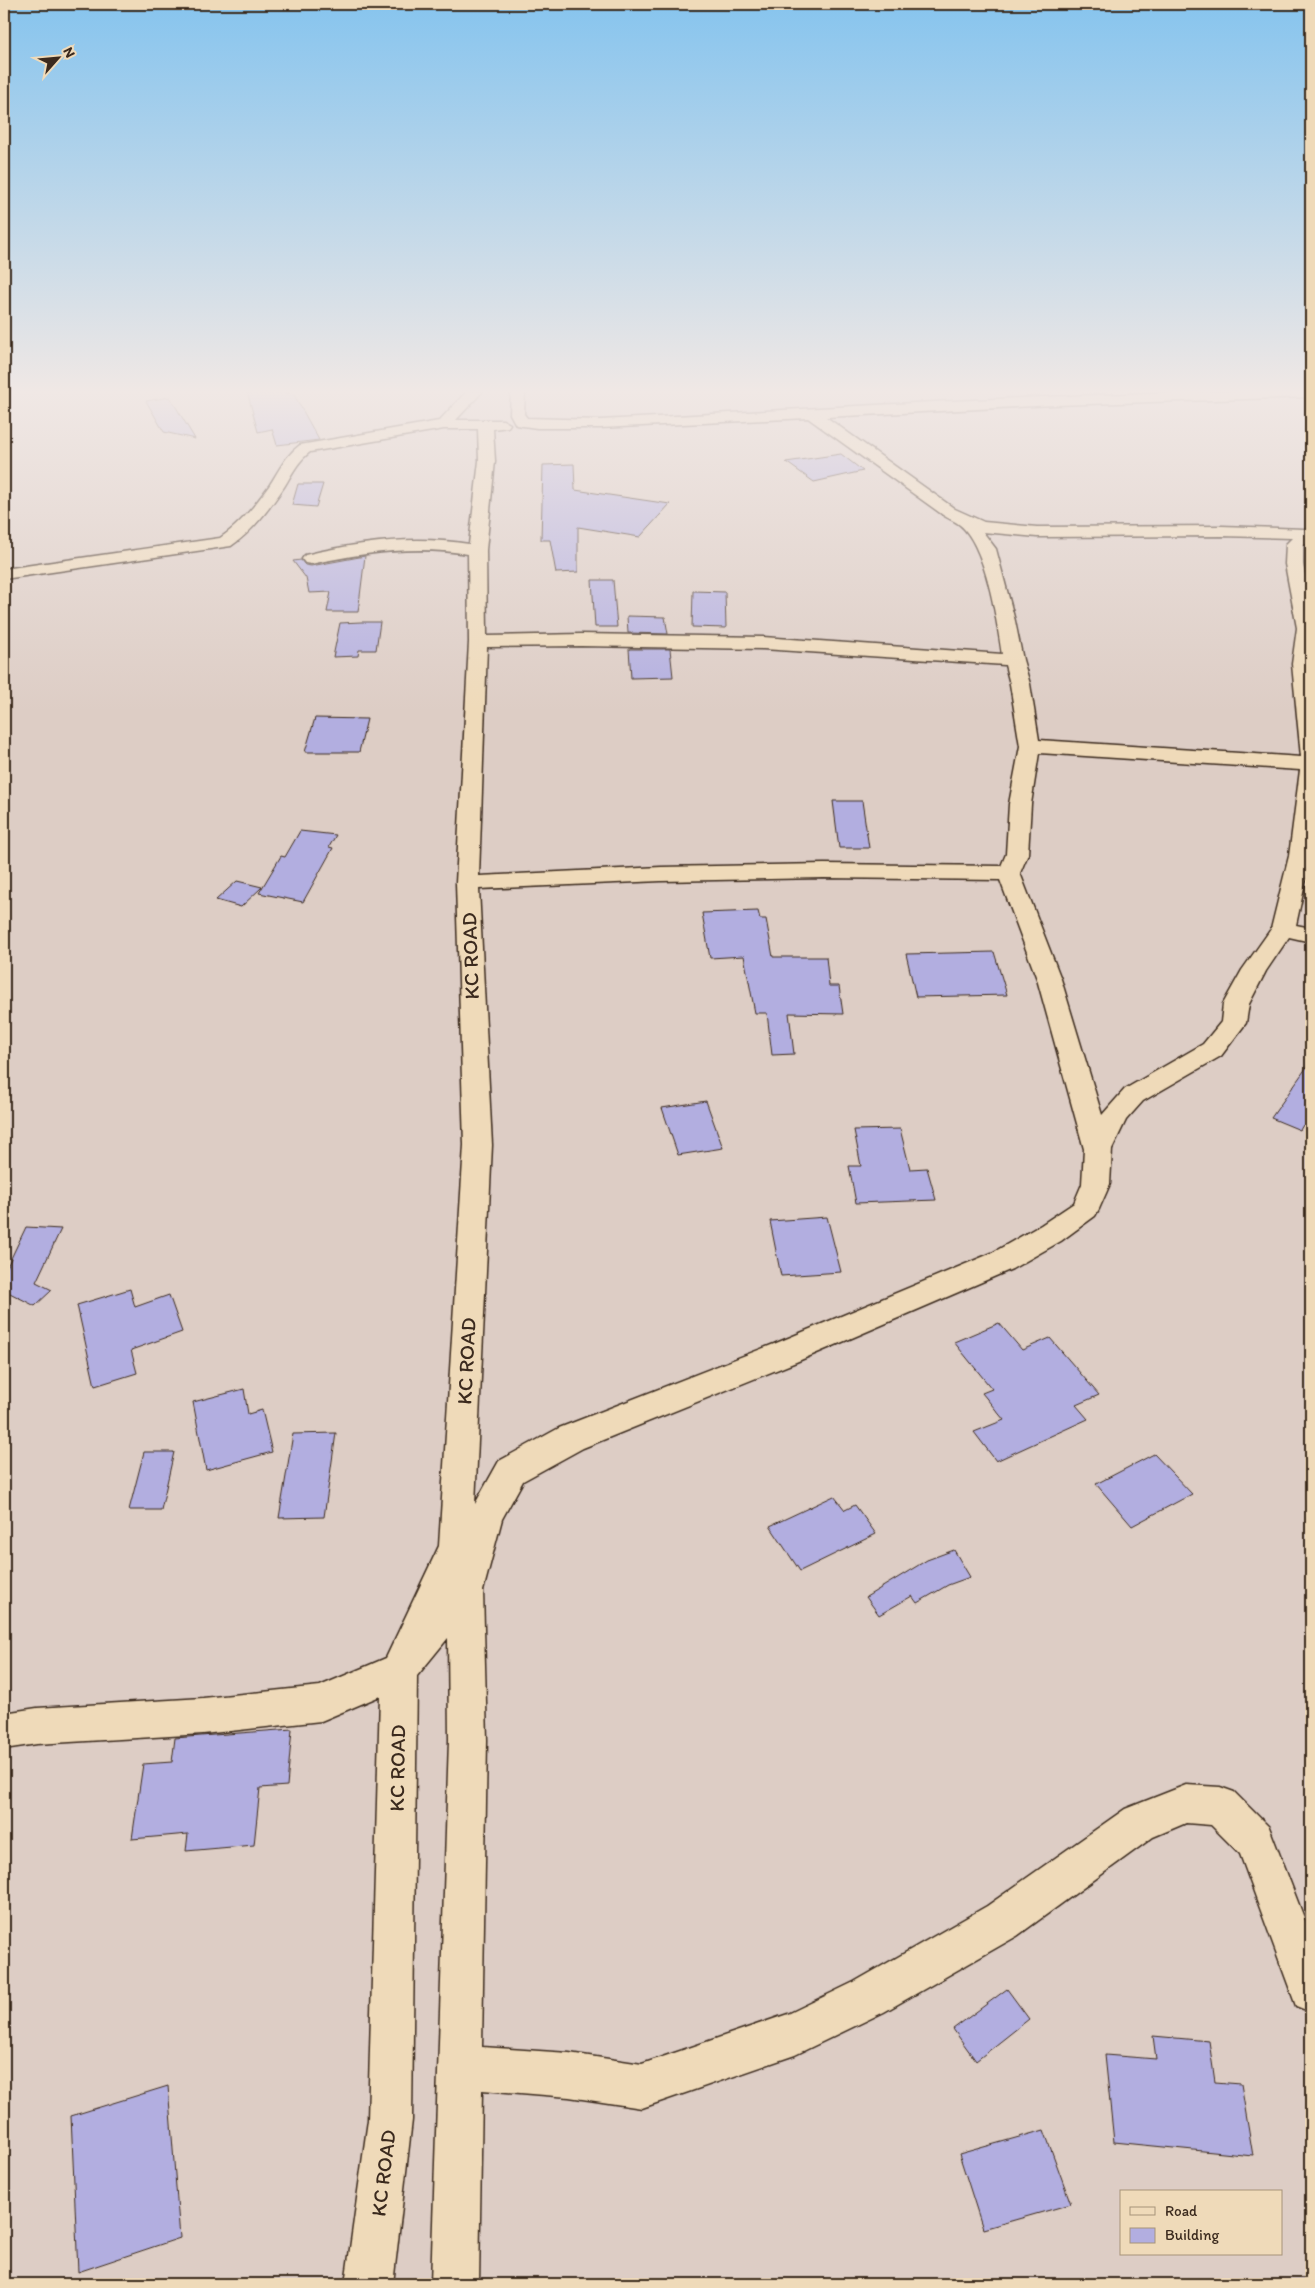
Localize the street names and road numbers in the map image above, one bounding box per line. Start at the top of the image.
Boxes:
street label: KC ROAD [456,912,484,1000]
street label: KC ROAD [451,1317,481,1405]
street label: KC ROAD [384,1724,410,1812]
street label: KC ROAD [365,2128,401,2218]

